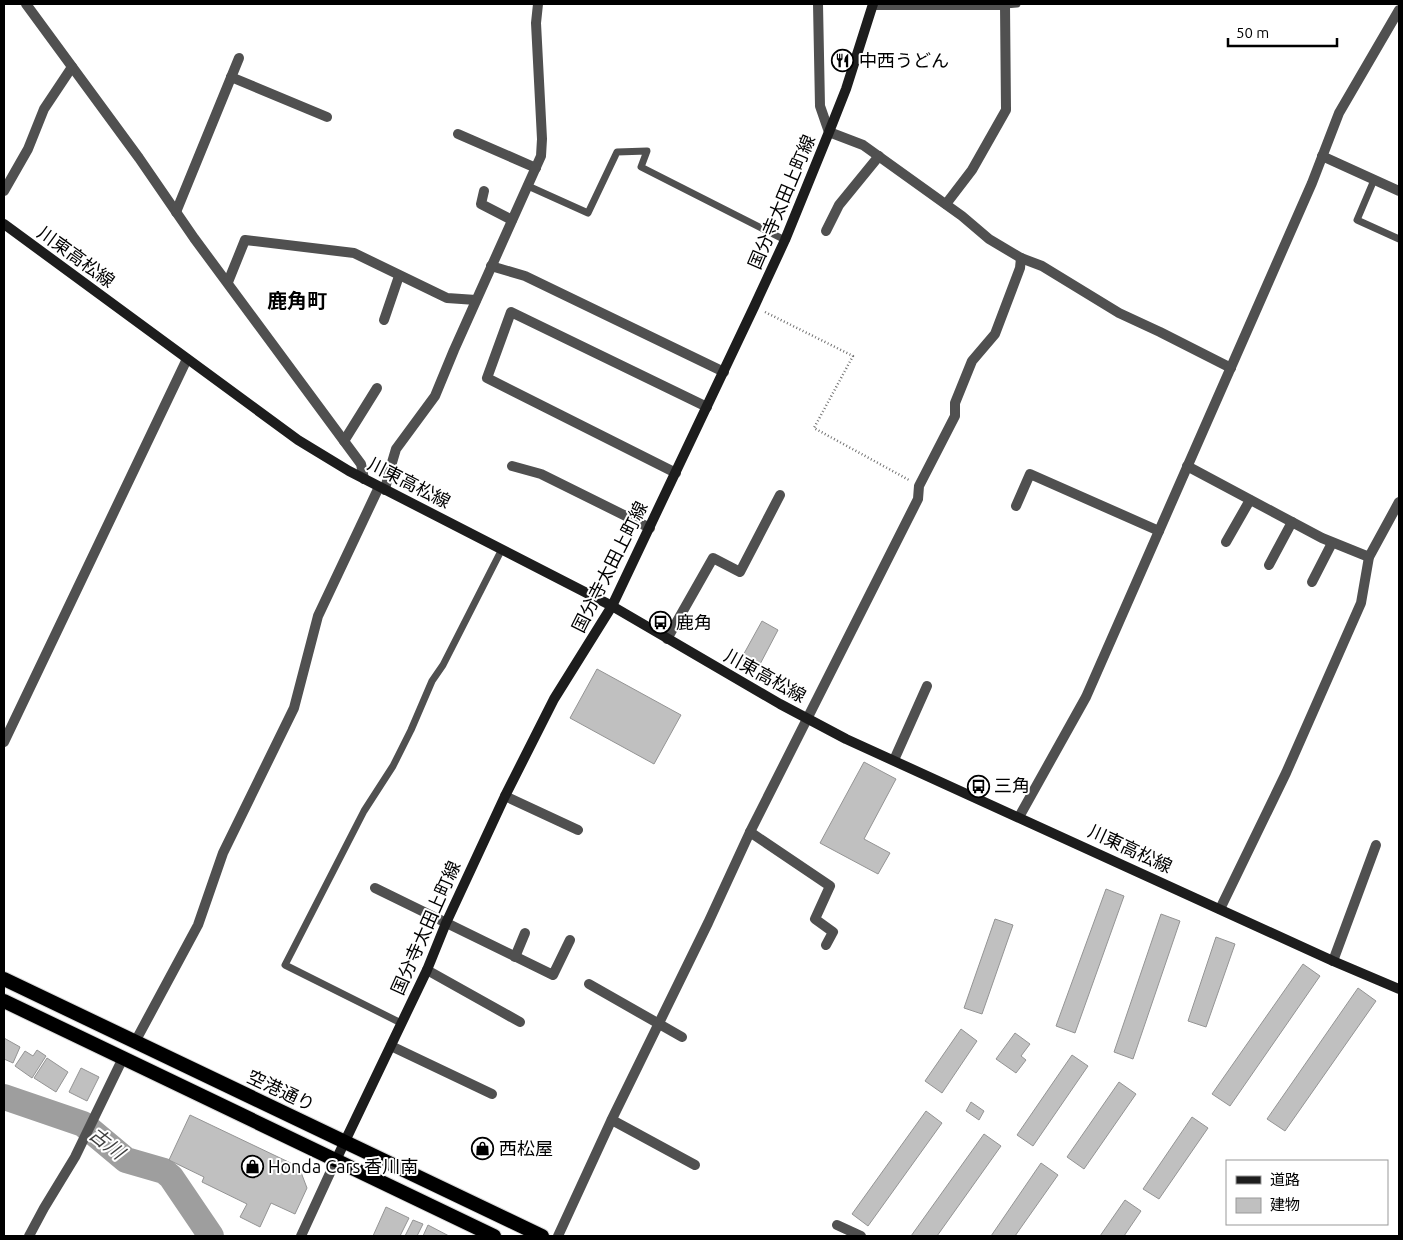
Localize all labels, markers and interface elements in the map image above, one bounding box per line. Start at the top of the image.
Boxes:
scale bar [1228,15,1337,47]
text: 50 m [1236,24,1269,41]
restaurant icon: 中西うどん [831,49,855,73]
place label: 中西うどん [859,50,949,70]
street label: 国分寺太田上町線 [744,131,818,272]
street label: 川東高松線 [34,222,119,291]
district label: 鹿角町 [267,289,327,312]
street label: 川東高松線 [365,453,454,511]
street label: 国分寺太田上町線 [568,498,651,635]
bus stop icon: 鹿角 [648,611,672,635]
place label: 鹿角 [676,612,712,632]
street label: 川東高松線 [721,645,810,706]
bus stop icon: 三角 [966,774,990,798]
place label: 三角 [994,775,1030,795]
street label: 川東高松線 [1085,820,1175,876]
street label: 国分寺太田上町線 [387,858,464,997]
street label: 空港通り [245,1066,318,1114]
water label: 古川 [85,1123,130,1165]
shop icon: 西松屋 [471,1137,495,1161]
place label: 西松屋 [499,1138,553,1158]
shop icon: Honda Cars 香川南 [240,1155,264,1179]
place label: Honda Cars 香川南 [268,1156,418,1176]
legend [1226,1160,1388,1225]
text: 道路 [1270,1171,1300,1188]
text: 建物 [1270,1196,1300,1213]

